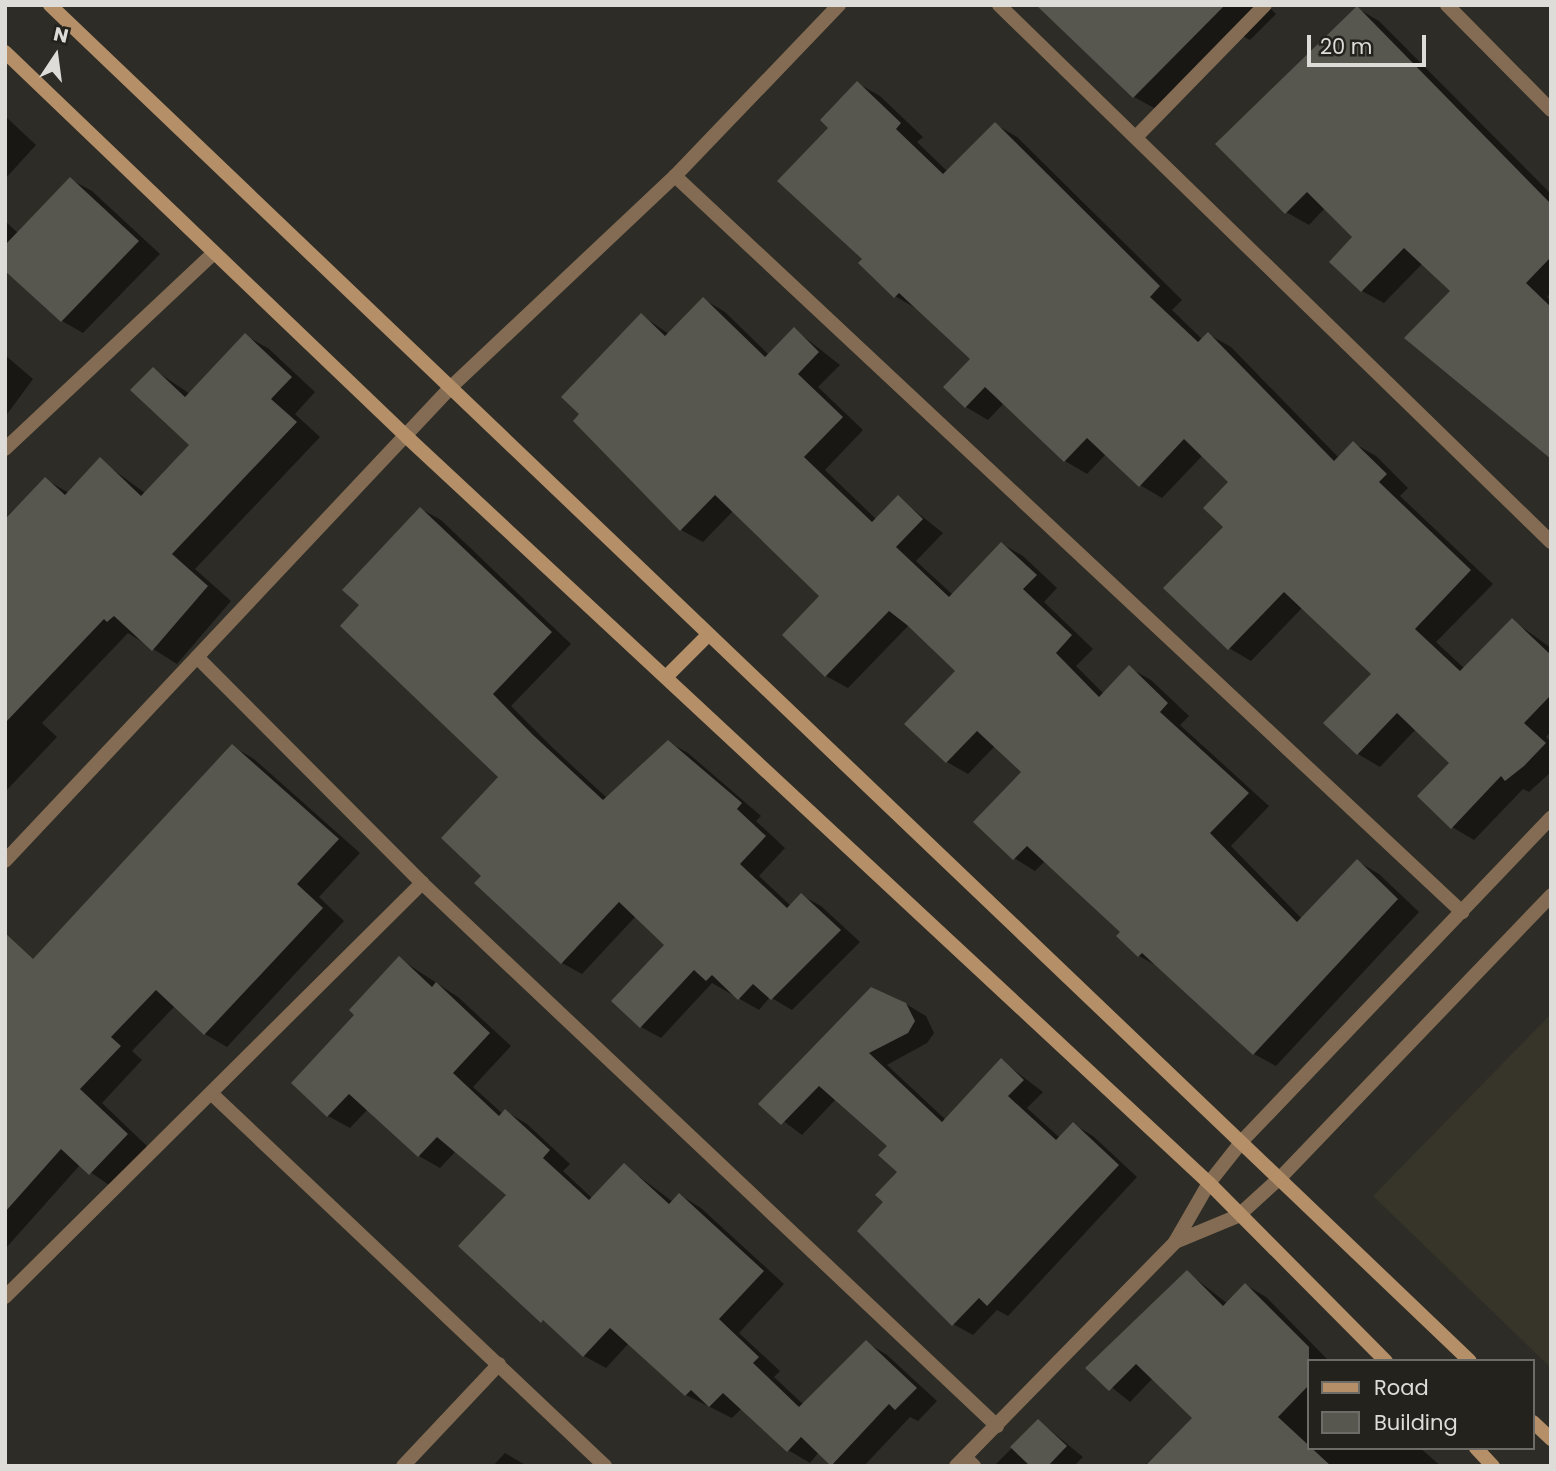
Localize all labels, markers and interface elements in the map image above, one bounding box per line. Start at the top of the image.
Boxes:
text: N [51,20,71,50]
north arrow [21,21,91,91]
scale bar [1311,21,1430,65]
text: 20 m [1320,32,1373,61]
legend [1308,1359,1535,1450]
text: Road [1374,1373,1429,1402]
text: Building [1374,1408,1458,1437]

